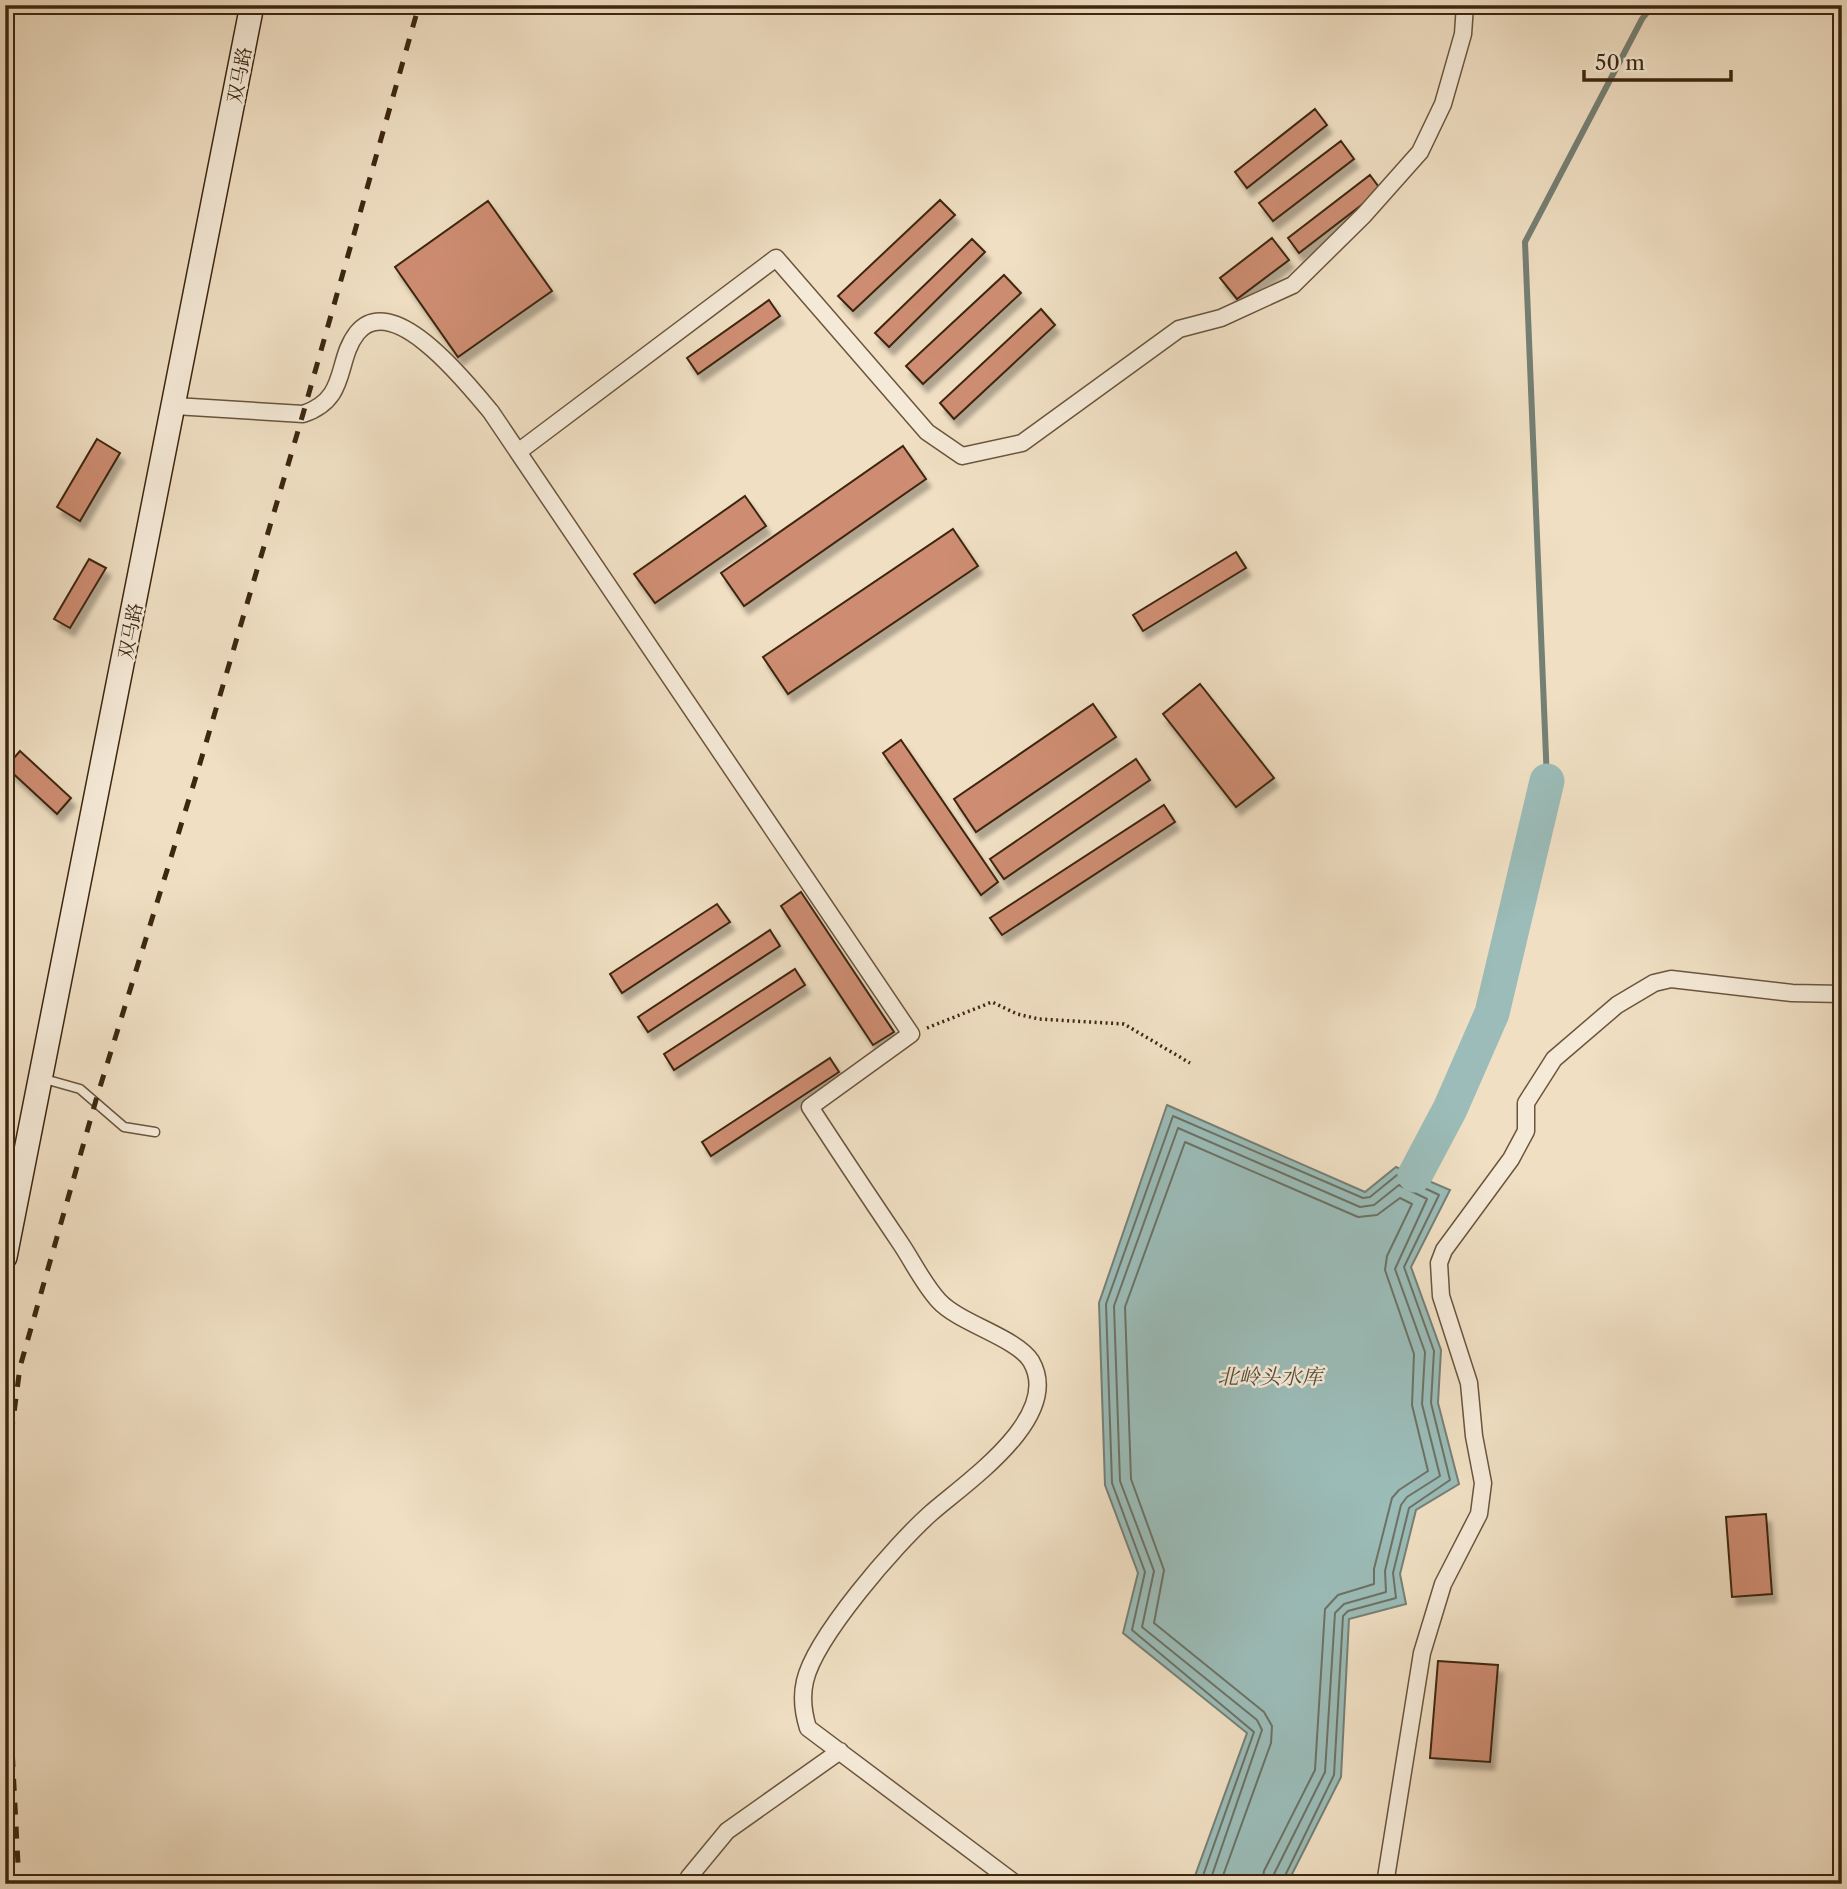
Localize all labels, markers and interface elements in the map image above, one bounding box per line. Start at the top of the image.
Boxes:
scale bar [1584,38,1731,82]
street label: 双马路 [223,45,256,105]
text: 50 m [1595,50,1645,75]
street label: 双马路 [114,601,147,661]
water label: 北岭头水库 [1218,1364,1325,1389]

